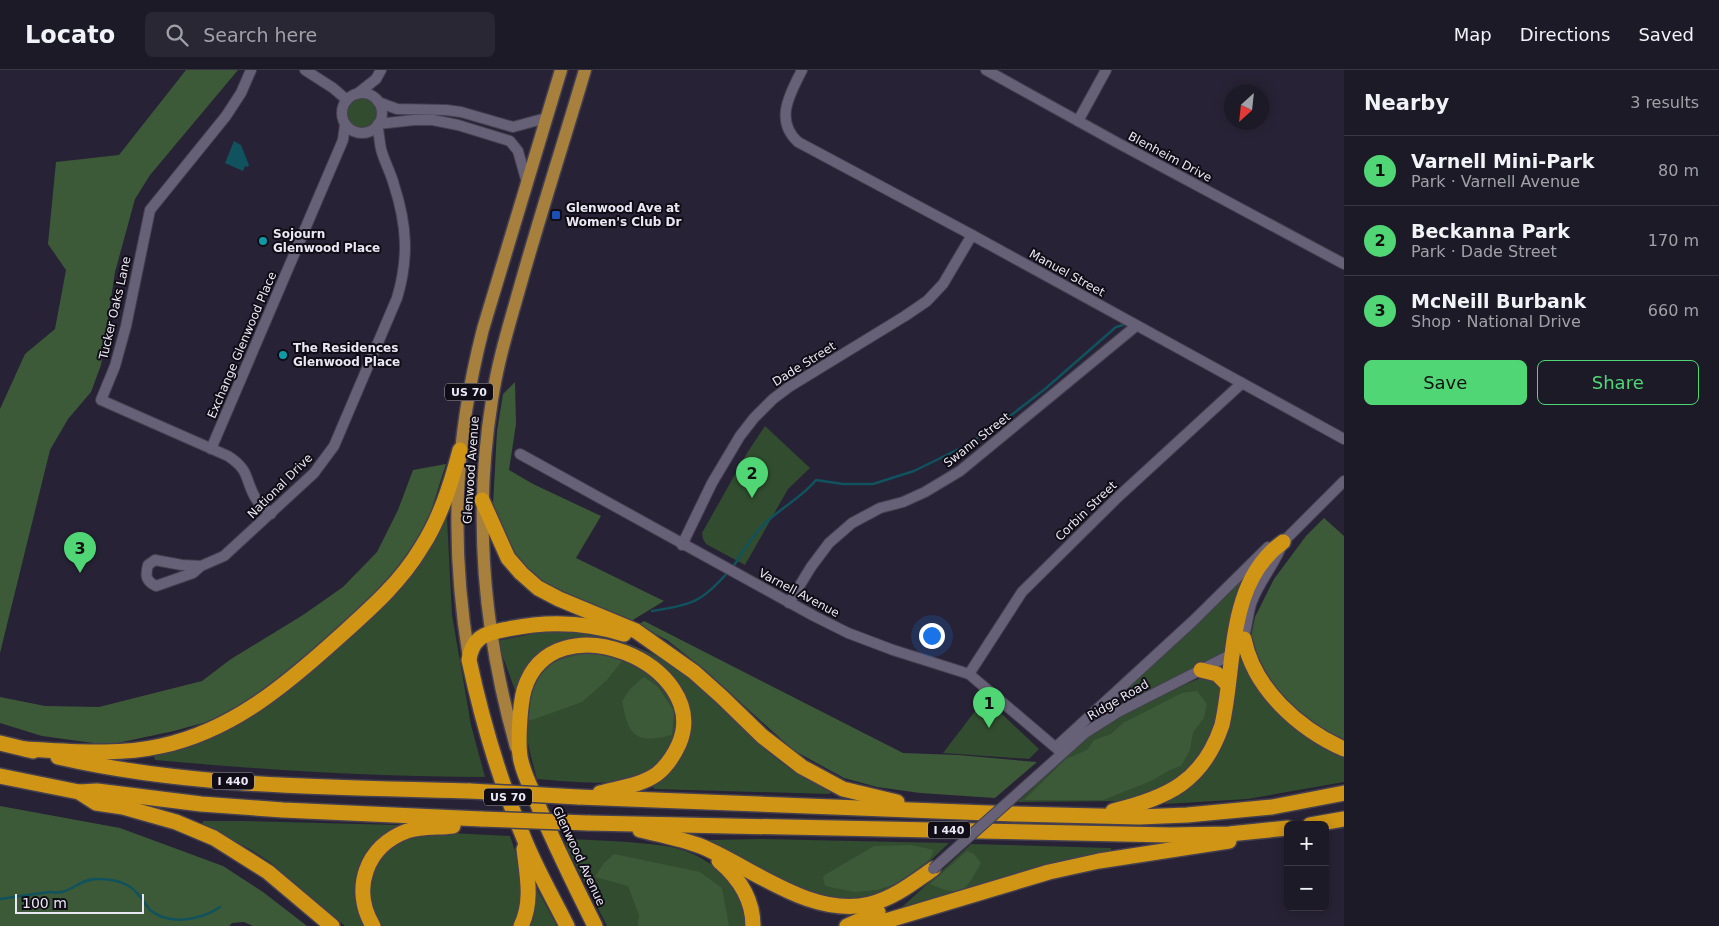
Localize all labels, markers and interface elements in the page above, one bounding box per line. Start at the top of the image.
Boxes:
search box [145,12,495,57]
text: Locato [25,21,115,49]
icon: search [163,21,191,49]
text: Search here [203,24,317,46]
text: Map [1454,24,1492,45]
text: Directions [1520,24,1610,45]
text: Saved [1638,24,1694,45]
north arrow [1224,85,1269,130]
text: Nearby [1364,91,1449,115]
text: 3 results [1630,93,1699,112]
street label: Blenheim Drive [1126,129,1214,185]
text: Varnell Mini-Park [1411,150,1595,172]
text: 1 [1374,161,1386,180]
text: 80 m [1658,161,1699,180]
text: Park · Varnell Avenue [1411,172,1580,191]
place label: Glenwood Ave at Women's Club Dr [566,201,681,229]
marker: Glenwood Ave at Women's Club Dr [550,209,562,221]
text: Beckanna Park [1411,220,1570,242]
place label: Sojourn Glenwood Place [273,227,380,255]
text: 2 [1374,231,1386,250]
text: 170 m [1648,231,1699,250]
marker: Sojourn Glenwood Place [257,235,269,247]
text: Park · Dade Street [1411,242,1557,261]
street label: Manuel Street [1027,247,1107,300]
street label: Tucker Oaks Lane [96,255,134,362]
street label: Exchange Glenwood Place [205,270,279,420]
text: McNeill Burbank [1411,290,1586,312]
text: 3 [1374,301,1386,320]
text: 660 m [1648,301,1699,320]
text: Shop · National Drive [1411,312,1581,331]
street label: Dade Street [770,339,838,389]
place label: The Residences Glenwood Place [293,341,400,369]
marker: The Residences Glenwood Place [277,349,289,361]
button: Save [1364,360,1527,405]
button: Share [1537,360,1699,405]
road number: US 70 [445,384,493,401]
street label: Swann Street [941,410,1013,470]
street label: Glenwood Avenue [460,416,482,524]
street label: National Drive [245,451,315,521]
pin: 2 [736,457,768,498]
street label: Corbin Street [1053,478,1120,544]
pin: 3 [64,532,96,573]
street label: Varnell Avenue [756,566,842,620]
your location [919,623,945,649]
street label: Ridge Road [1085,677,1151,723]
pin: 1 [973,687,1005,728]
road number: I 440 [212,772,254,789]
road number: US 70 [484,789,532,806]
street label: Glenwood Avenue [550,804,608,908]
map controls [1284,821,1329,911]
button: + [1284,821,1329,866]
road number: I 440 [928,822,970,838]
button: − [1284,866,1329,911]
scale bar [15,891,144,914]
text: 100 m [22,895,67,911]

